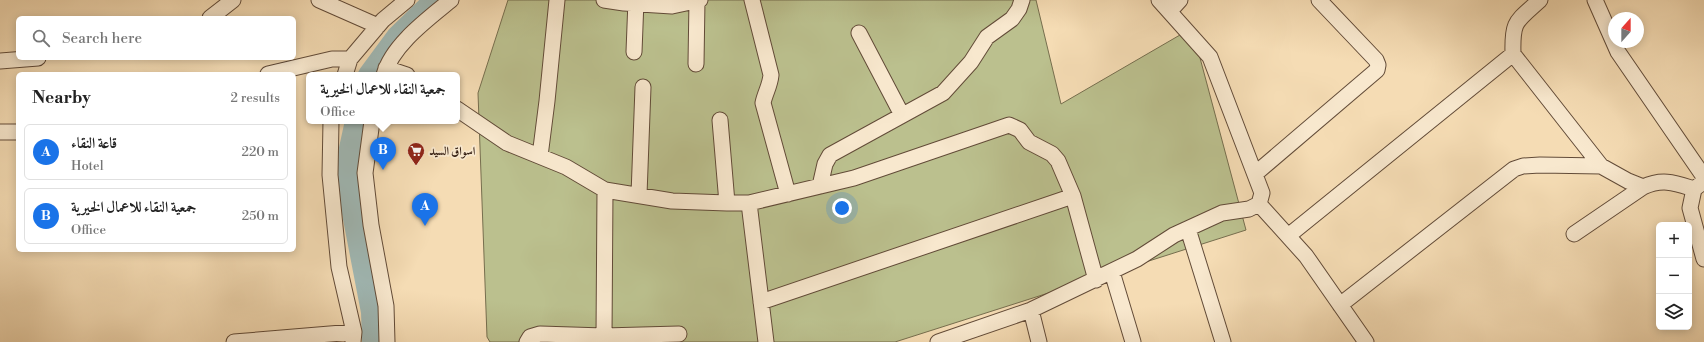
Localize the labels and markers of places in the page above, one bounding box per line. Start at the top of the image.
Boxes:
pin: B [370,137,396,170]
supermarket icon: اسواق السيد [406,141,426,166]
place label: اسواق السيد [429,144,476,159]
pin: A [412,193,438,226]

